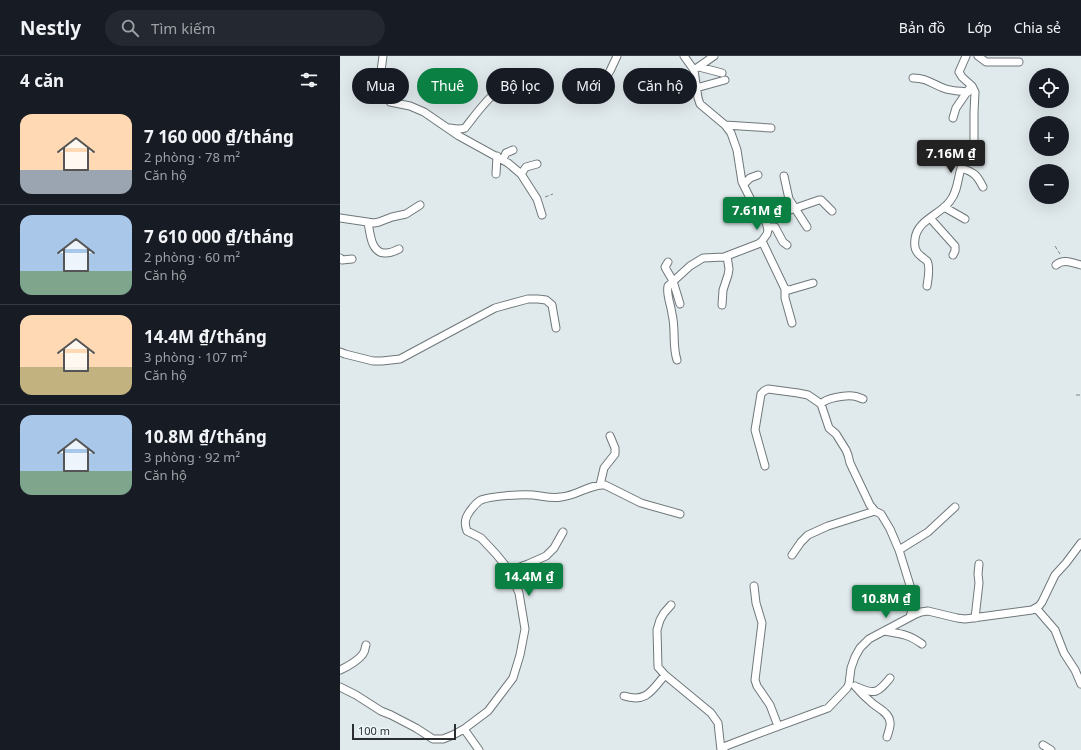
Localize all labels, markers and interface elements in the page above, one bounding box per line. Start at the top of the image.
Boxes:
search box [105,10,385,46]
text: Nestly [20,15,81,41]
icon: search [119,17,141,39]
text: Tìm kiếm [151,18,216,38]
text: Bản đồ [899,18,945,37]
text: Lớp [967,18,992,37]
text: Chia sẻ [1014,18,1061,37]
chip: Mua [352,68,409,104]
chip: Thuê [417,68,478,104]
chip: Bộ lọc [486,68,554,104]
chip: Mới [562,68,615,104]
chip: Căn hộ [623,68,697,104]
map controls [1029,68,1069,204]
button: locate [1029,68,1069,108]
text: 4 căn [20,69,64,92]
icon: filters [298,69,320,91]
button: + [1029,116,1069,156]
text: 7 160 000 ₫/tháng [144,125,294,148]
icon: home [52,130,100,178]
pin: 7.16M ₫ [914,140,988,174]
text: 7.16M ₫ [926,144,976,162]
text: 2 phòng · 78 m² [144,148,240,166]
button: − [1029,164,1069,204]
text: Căn hộ [144,166,187,184]
pin: 7.61M ₫ [720,197,794,231]
text: 7.61M ₫ [732,201,782,219]
text: 7 610 000 ₫/tháng [144,225,294,248]
icon: home [52,231,100,279]
text: 2 phòng · 60 m² [144,248,240,266]
text: Căn hộ [144,266,187,284]
text: 14.4M ₫/tháng [144,325,267,348]
icon: home [52,331,100,379]
text: 3 phòng · 107 m² [144,348,247,366]
text: Căn hộ [144,366,187,384]
text: 10.8M ₫/tháng [144,425,267,448]
icon: home [52,431,100,479]
text: 3 phòng · 92 m² [144,448,240,466]
text: Căn hộ [144,466,187,484]
pin: 14.4M ₫ [492,563,566,597]
text: 14.4M ₫ [504,567,554,585]
pin: 10.8M ₫ [849,585,923,619]
text: 10.8M ₫ [861,589,911,607]
scale bar [352,722,456,741]
text: 100 m [358,723,390,738]

